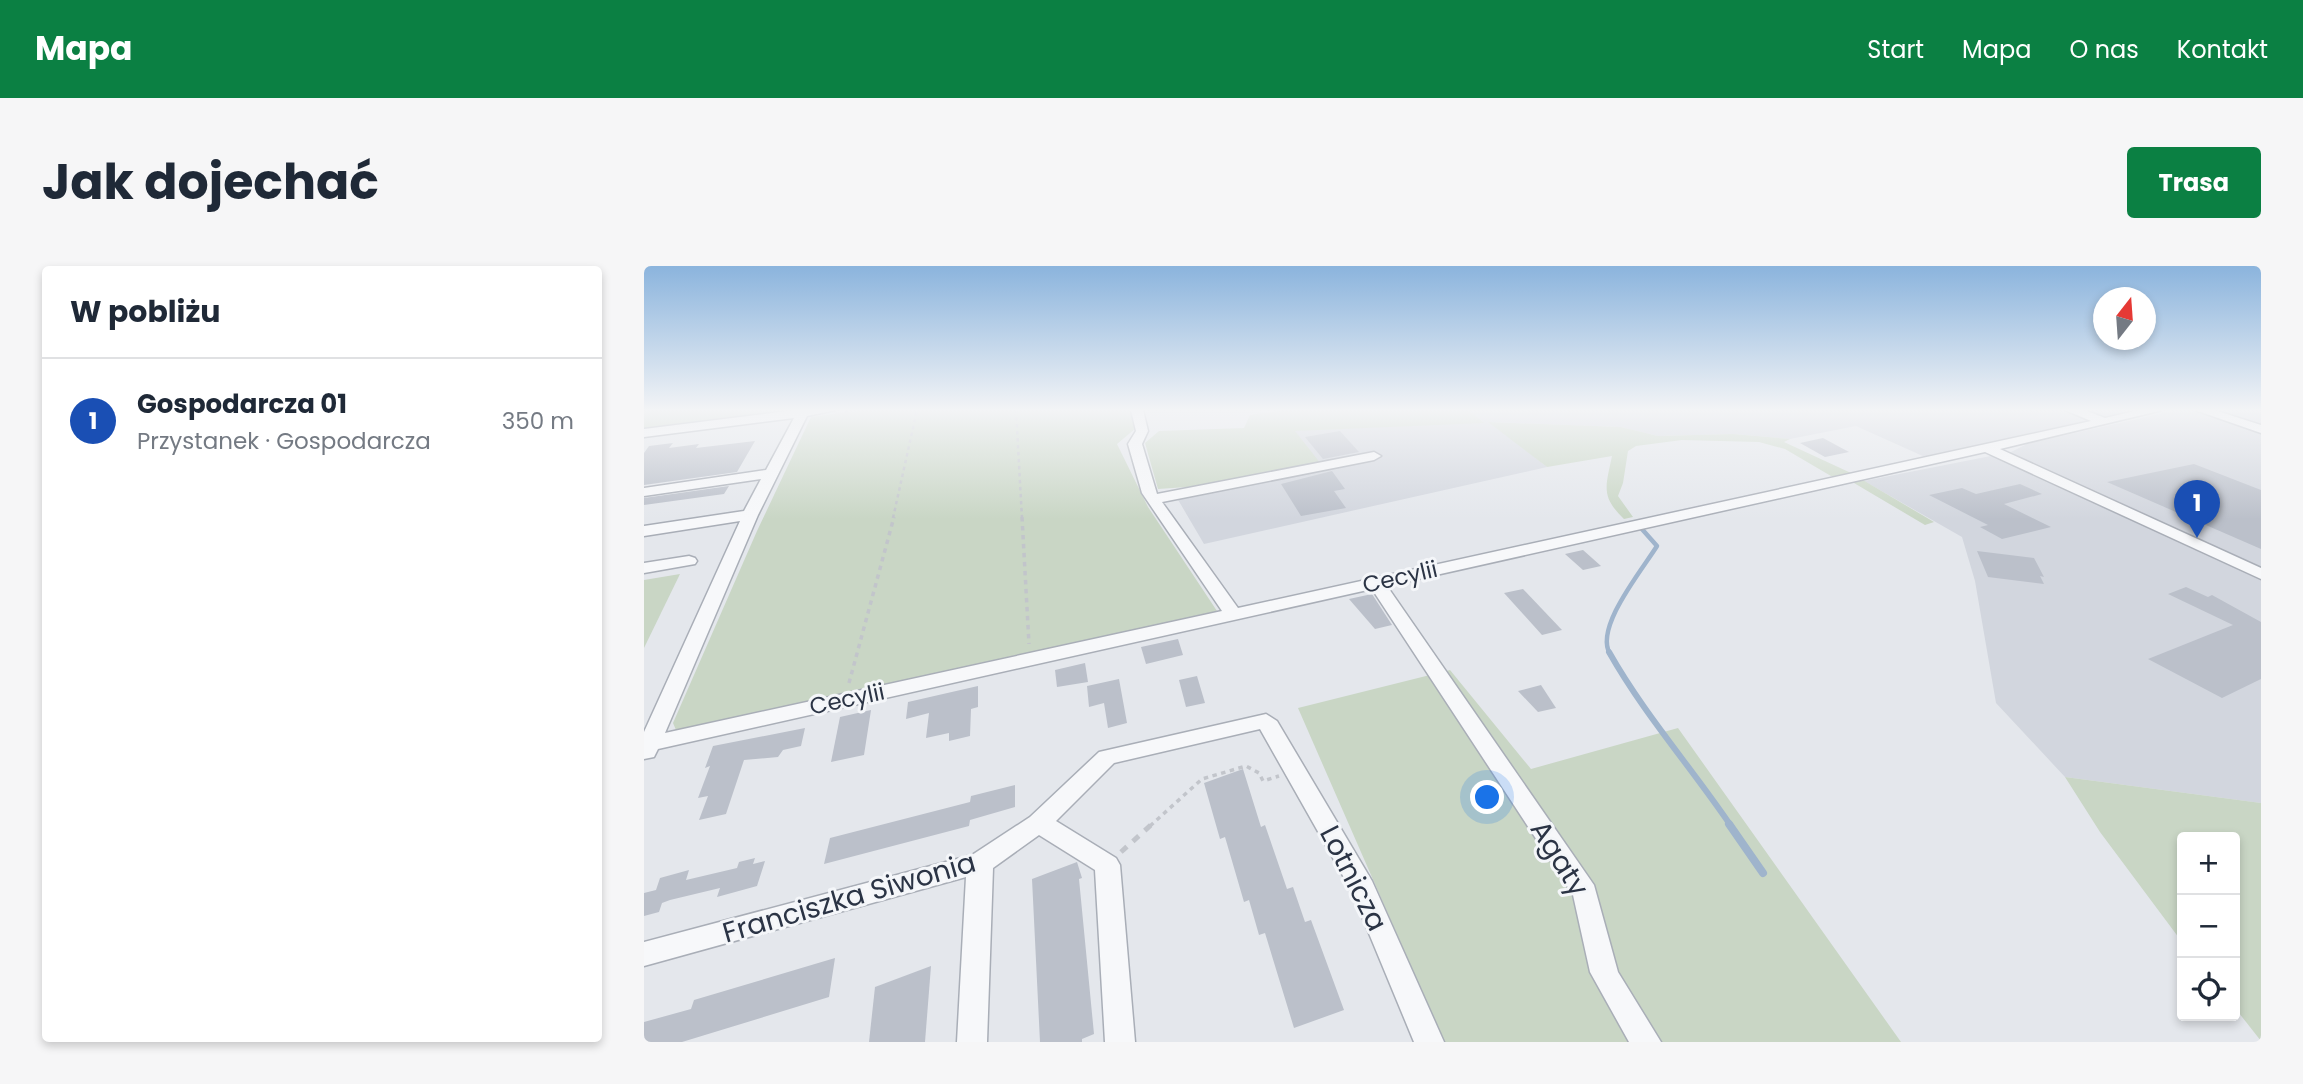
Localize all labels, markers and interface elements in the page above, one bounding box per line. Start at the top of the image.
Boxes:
text: Mapa [35,25,133,72]
text: Start [1867,33,1924,66]
text: Mapa [1962,33,2031,66]
text: O nas [2069,33,2139,66]
text: Kontakt [2177,33,2268,66]
button: Trasa [2127,147,2261,218]
text: Jak dojechać [42,148,379,216]
north arrow [2093,287,2156,350]
text: W pobliżu [70,290,221,333]
text: Gospodarcza 01 [137,386,347,422]
text: 1 [89,405,97,437]
text: 350 m [502,405,574,437]
text: Przystanek · Gospodarcza [137,425,431,457]
pin: 1 [2174,480,2220,538]
street label: Cecylii [1359,553,1441,601]
street label: Cecylii [807,675,887,723]
your location [1470,780,1504,814]
street label: Agaty [1521,813,1598,904]
street label: Lotnicza [1310,819,1397,938]
map controls [2177,832,2240,1021]
button: + [2177,832,2240,895]
street label: Franciszka Siwonia [718,843,980,952]
button: − [2177,895,2240,958]
button: locate [2177,958,2240,1021]

